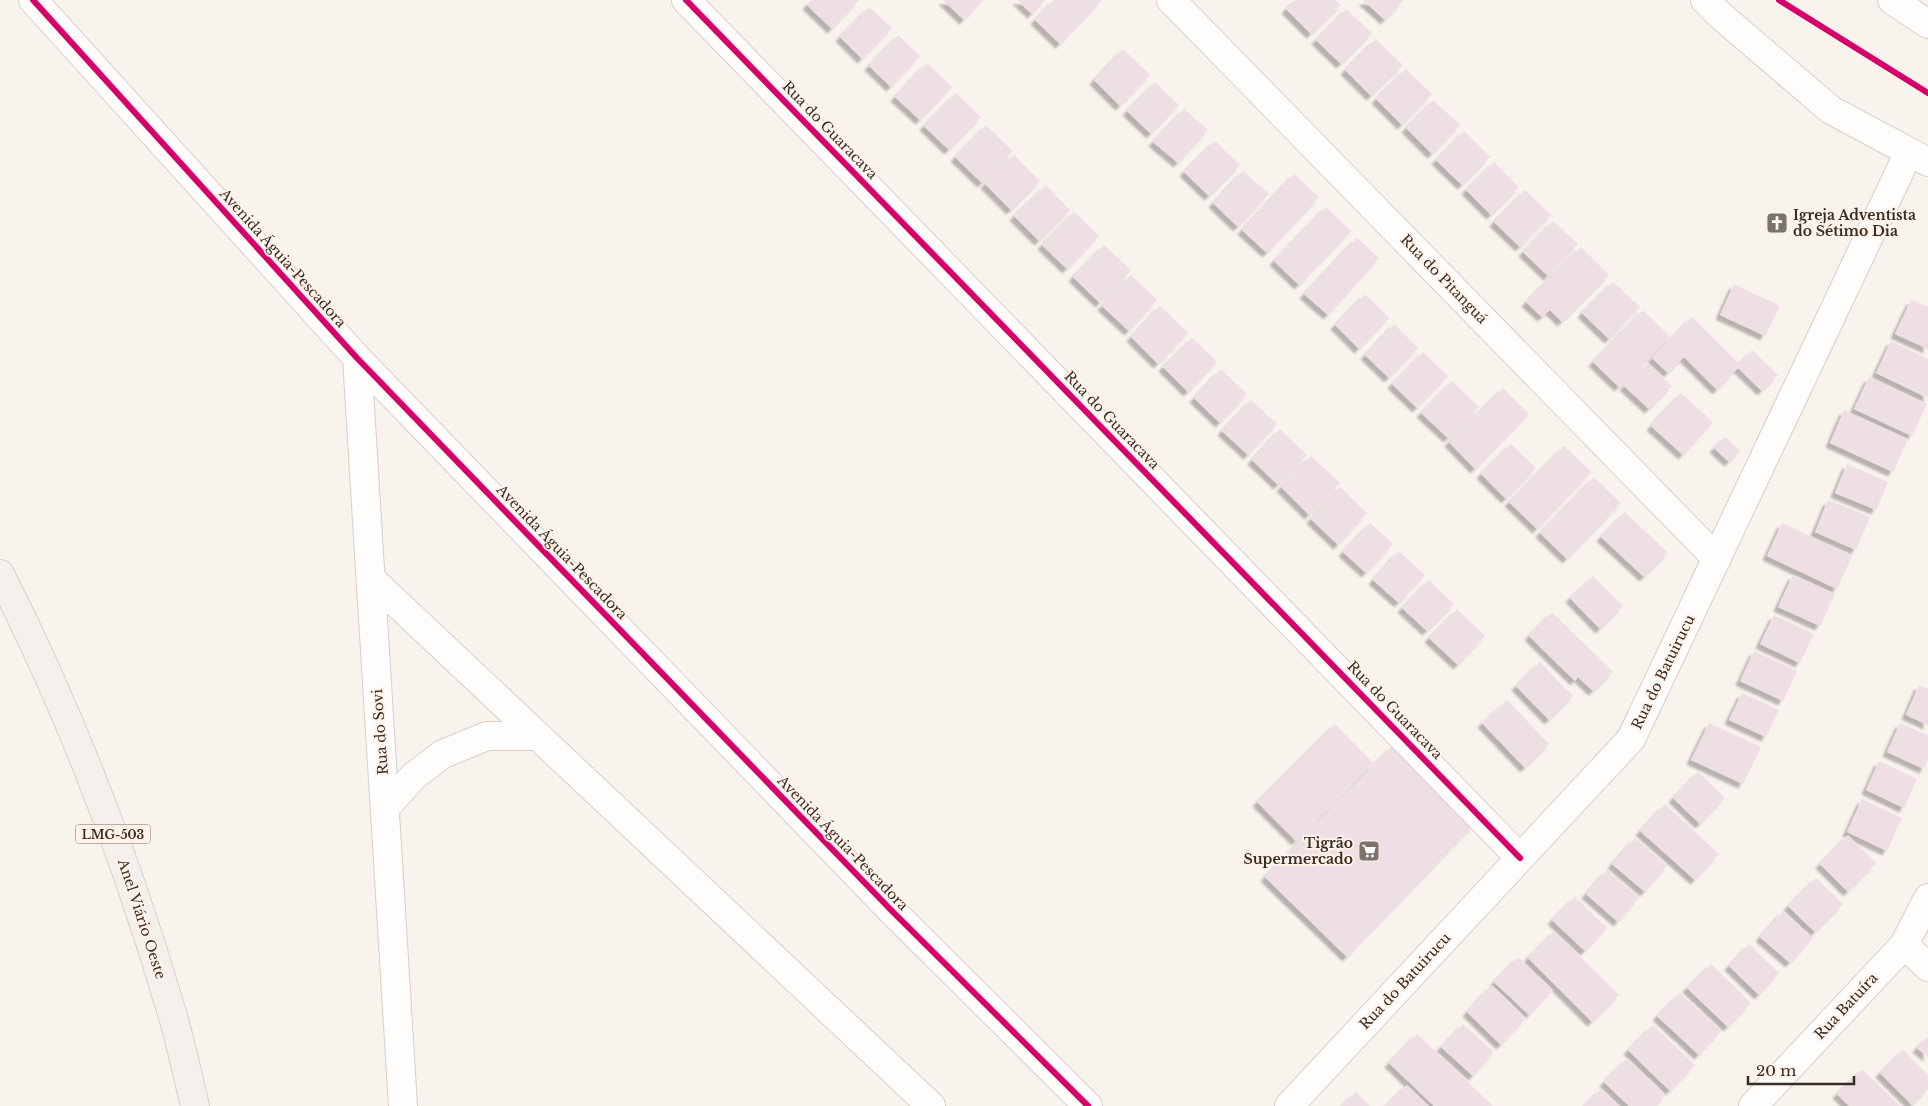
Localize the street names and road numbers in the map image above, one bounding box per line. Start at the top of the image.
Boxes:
street label: Rua do Guaracava [779,77,882,183]
street label: Avenida Águia-Pescadora [215,184,350,331]
street label: Rua do Pitanguá [1397,231,1491,328]
street label: Rua do Guaracava [1061,367,1164,473]
street label: Avenida Águia-Pescadora [492,480,631,623]
street label: Rua do Batuirucu [1627,611,1699,732]
street label: Rua do Guaracava [1344,657,1447,763]
street label: Rua do Sovi [368,688,392,775]
street label: Avenida Águia-Pescadora [773,771,912,914]
road number: LMG-503 [76,824,150,844]
street label: Anel Viário Oeste [114,856,170,981]
street label: Rua do Batuirucu [1356,929,1455,1033]
street label: Rua Batuíra [1811,969,1882,1043]

